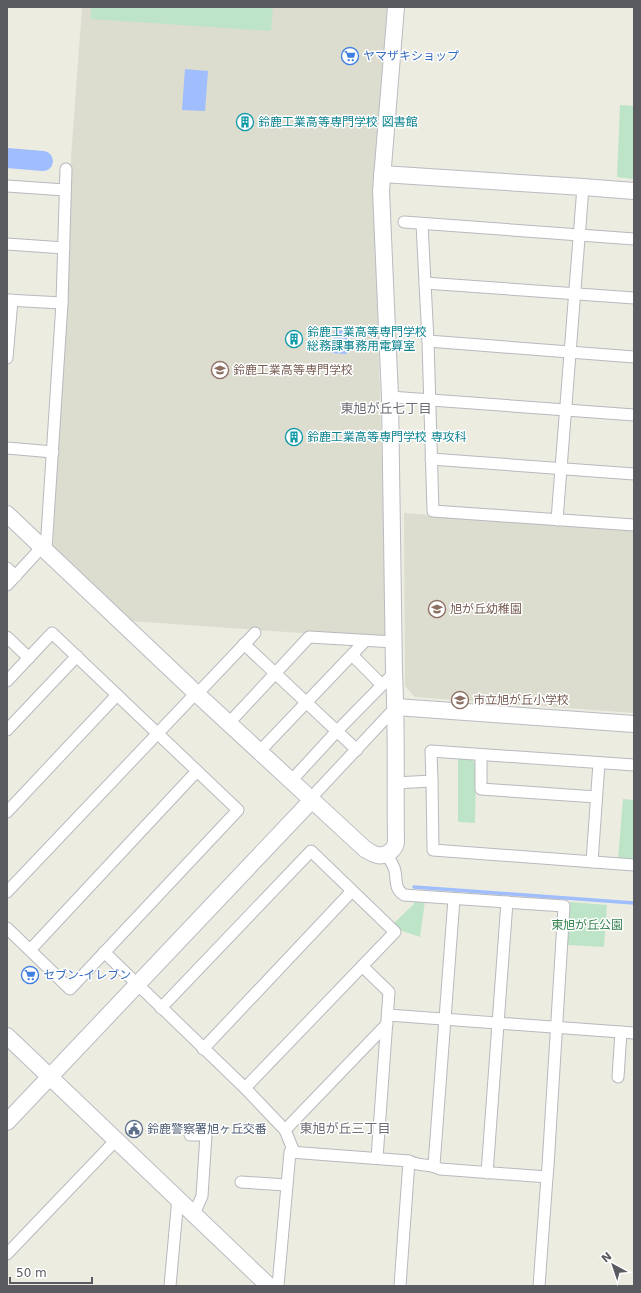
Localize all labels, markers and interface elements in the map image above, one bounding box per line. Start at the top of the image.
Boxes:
supermarket icon: ヤマザキショップ [340,46,360,66]
place label: ヤマザキショップ [363,49,459,63]
building icon: 鈴鹿工業高等専門学校 図書館 [235,112,255,132]
place label: 鈴鹿工業高等専門学校 図書館 [258,115,418,129]
place label: 鈴鹿工業高等専門学校 総務課事務用電算室 [307,325,427,353]
building icon: 鈴鹿工業高等専門学校 総務課事務用電算室 [284,329,304,349]
school or university icon: 鈴鹿工業高等専門学校 [210,360,230,380]
place label: 鈴鹿工業高等専門学校 [233,363,353,377]
district label: 東旭が丘七丁目 [340,401,432,416]
building icon: 鈴鹿工業高等専門学校 専攻科 [284,427,304,447]
place label: 鈴鹿工業高等専門学校 専攻科 [307,430,467,444]
school or university icon: 旭が丘幼稚園 [427,599,447,619]
place label: 旭が丘幼稚園 [450,602,522,616]
school or university icon: 市立旭が丘小学校 [450,690,470,710]
place label: 市立旭が丘小学校 [473,693,569,707]
park label: 東旭が丘公園 [551,918,623,932]
supermarket icon: セブン-イレブン [20,965,40,985]
place label: セブン-イレブン [43,968,131,982]
public building icon: 鈴鹿警察署旭ヶ丘交番 [124,1119,144,1139]
district label: 東旭が丘三丁目 [299,1121,391,1136]
place label: 鈴鹿警察署旭ヶ丘交番 [147,1122,267,1136]
north arrow [593,1245,633,1285]
text: N [599,1250,615,1266]
scale bar [10,1259,92,1285]
text: 50 m [16,1266,47,1280]

